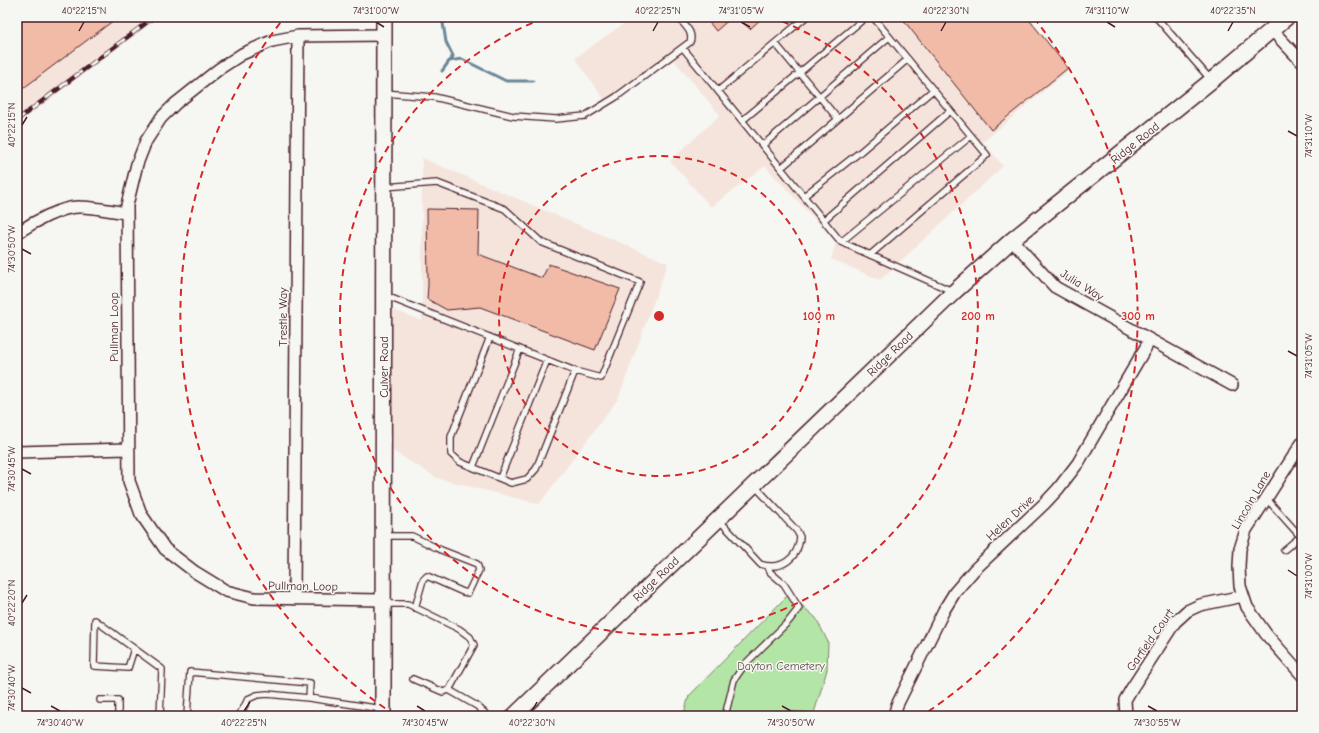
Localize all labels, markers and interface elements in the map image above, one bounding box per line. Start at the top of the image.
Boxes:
text: 40°22'15"N [62,5,106,17]
text: 74°31'00"W [353,5,399,17]
text: 40°22'25"N [635,5,681,17]
text: 74°31'05"W [718,5,764,17]
text: 40°22'30"N [923,5,969,17]
text: 74°31'10"W [1085,5,1129,17]
text: 40°22'35"N [1210,5,1256,17]
text: 40°22'15"N [6,103,18,147]
text: 74°31'10"W [1303,114,1315,158]
street label: Ridge Road [1108,119,1162,167]
text: 74°30'50"W [6,225,18,273]
street label: Julia Way [1058,266,1107,304]
street label: Trestle Way [276,287,290,347]
street label: Pullman Loop [107,292,121,362]
centre of rings [652,309,666,323]
text: 100 m [803,309,835,323]
text: 200 m [961,309,995,323]
text: 300 m [1121,309,1155,323]
street label: Ridge Road [864,329,916,379]
text: 74°31'05"W [1303,333,1315,379]
street label: Culver Road [377,336,391,398]
text: 74°30'45"W [6,446,18,492]
street label: Lincoln Lane [1229,468,1273,532]
street label: Helen Drive [983,492,1037,544]
text: 74°31'00"W [1303,553,1315,599]
street label: Ridge Road [630,554,682,604]
street label: Pullman Loop [268,578,338,594]
text: 40°22'20"N [6,580,18,626]
street label: Garfield Court [1123,606,1177,674]
park label: Dayton Cemetery [737,659,825,673]
text: 74°30'40"W [6,664,18,711]
text: 74°30'40"W [37,717,84,729]
text: 40°22'25"N [221,717,267,729]
text: 74°30'45"W [402,717,448,729]
text: 40°22'30"N [509,717,555,729]
text: 74°30'50"W [767,717,815,729]
text: 74°30'55"W [1134,717,1181,729]

